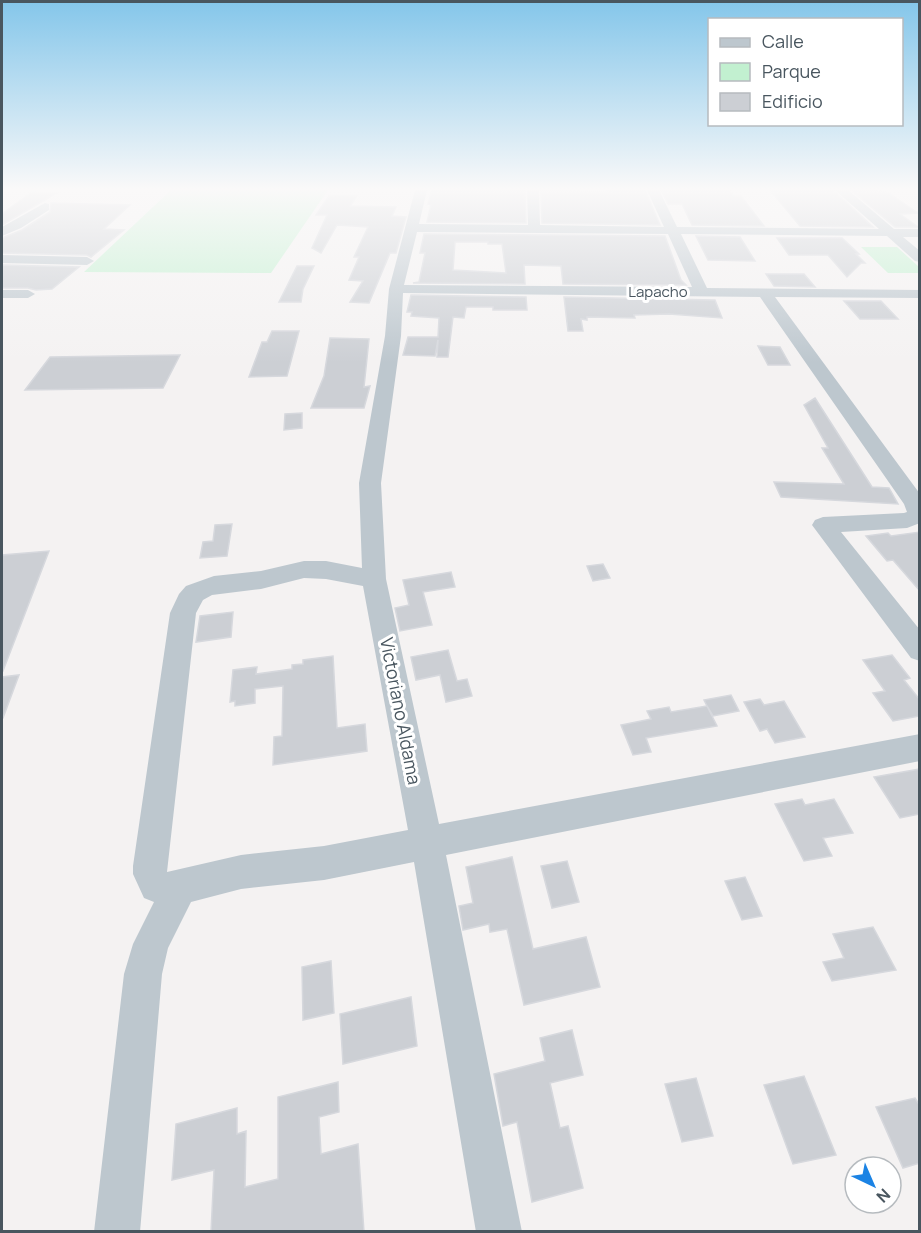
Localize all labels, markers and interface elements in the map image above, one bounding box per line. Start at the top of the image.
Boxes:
legend [708,18,903,126]
text: Calle [762,29,804,53]
text: Parque [762,59,821,83]
text: Edificio [762,89,823,113]
street label: Lapacho [628,281,688,302]
street label: Victoriano Aldama [375,635,427,787]
north arrow [843,1155,903,1215]
text: N [872,1184,895,1208]

